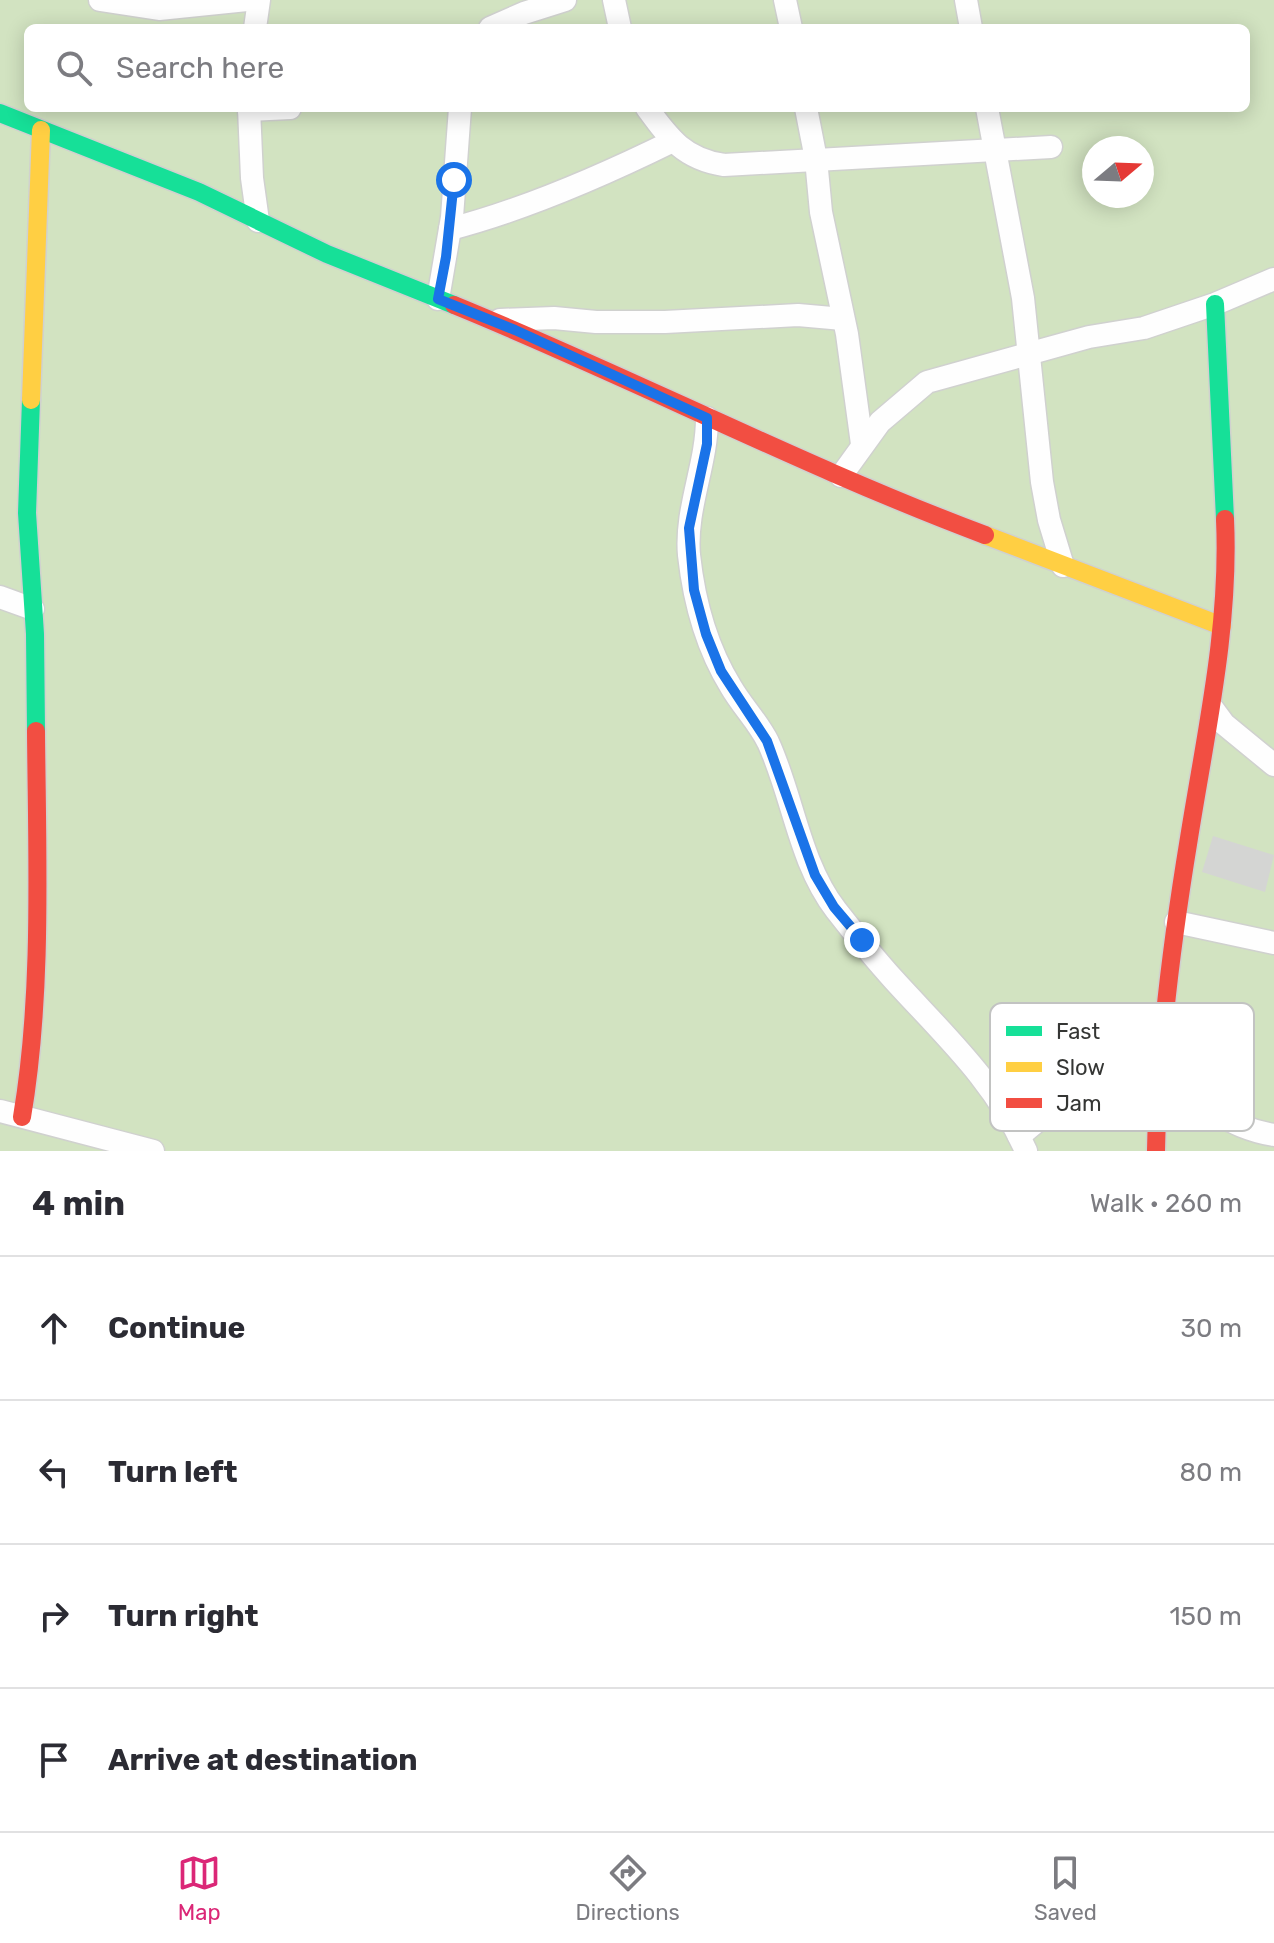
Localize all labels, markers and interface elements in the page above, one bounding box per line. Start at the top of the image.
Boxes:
search box [24,24,1250,112]
icon: search [52,46,96,90]
text: Search here [116,50,284,86]
north arrow [1082,136,1154,208]
route start [436,162,472,198]
route end [844,922,880,958]
legend [990,1003,1254,1131]
text: Fast [1056,1018,1101,1045]
text: Slow [1056,1054,1105,1081]
text: Jam [1056,1090,1102,1117]
text: 4 min [32,1183,125,1224]
text: Walk · 260 m [1090,1188,1242,1219]
icon: ahead [32,1306,76,1350]
text: Continue [108,1310,245,1346]
text: 30 m [1180,1313,1242,1344]
icon: left [32,1450,76,1494]
text: Turn left [108,1454,238,1490]
text: 80 m [1179,1457,1242,1488]
icon: right [32,1594,76,1638]
text: Turn right [108,1598,259,1634]
text: 150 m [1169,1601,1242,1632]
icon: arrive [32,1738,76,1782]
text: Arrive at destination [108,1742,418,1778]
tab: Map [177,1851,221,1926]
tab: Directions [575,1851,680,1926]
tab: Saved [1034,1851,1097,1926]

